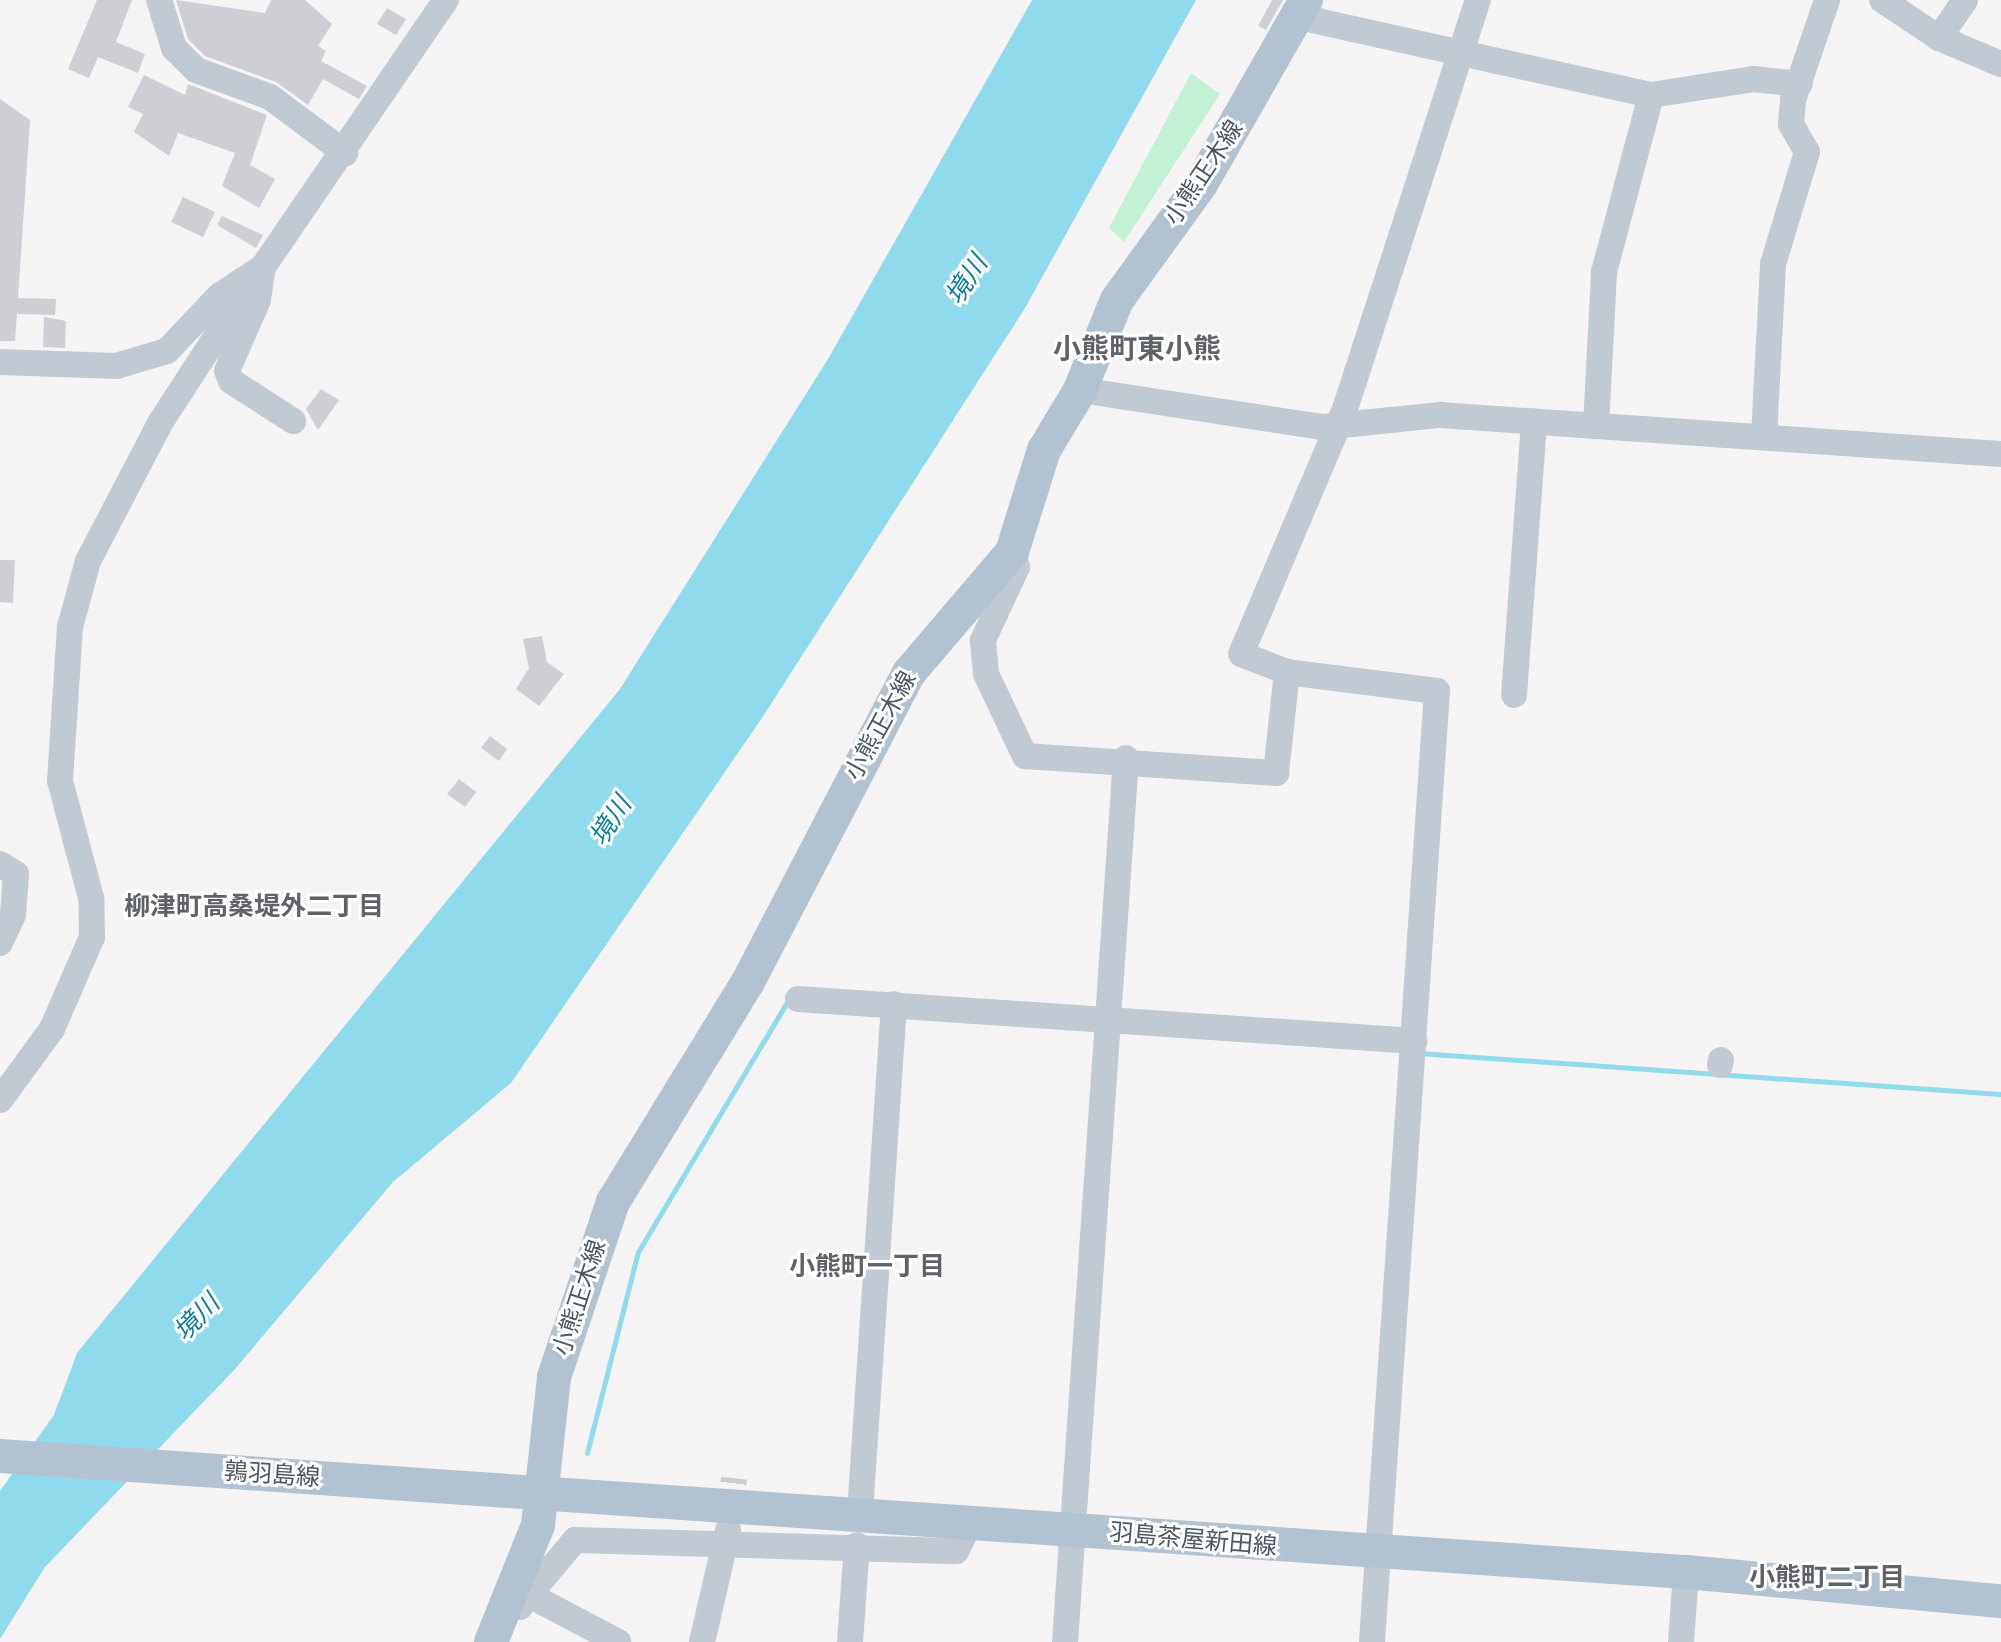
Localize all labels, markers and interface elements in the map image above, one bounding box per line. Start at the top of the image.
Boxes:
street label: 小熊正木線 [1159,115,1249,231]
water label: 境川 [940,250,994,310]
district label: 小熊町東小熊 [1053,332,1221,366]
street label: 小熊正木線 [839,667,923,785]
water label: 境川 [584,791,638,851]
district label: 柳津町高桑堤外二丁目 [124,891,384,923]
street label: 小熊正木線 [548,1236,612,1360]
district label: 小熊町一丁目 [789,1251,945,1283]
water label: 境川 [168,1288,226,1348]
street label: 鶉羽島線 [223,1457,321,1493]
street label: 羽島茶屋新田線 [1108,1518,1278,1562]
district label: 小熊町二丁目 [1749,1562,1905,1594]

